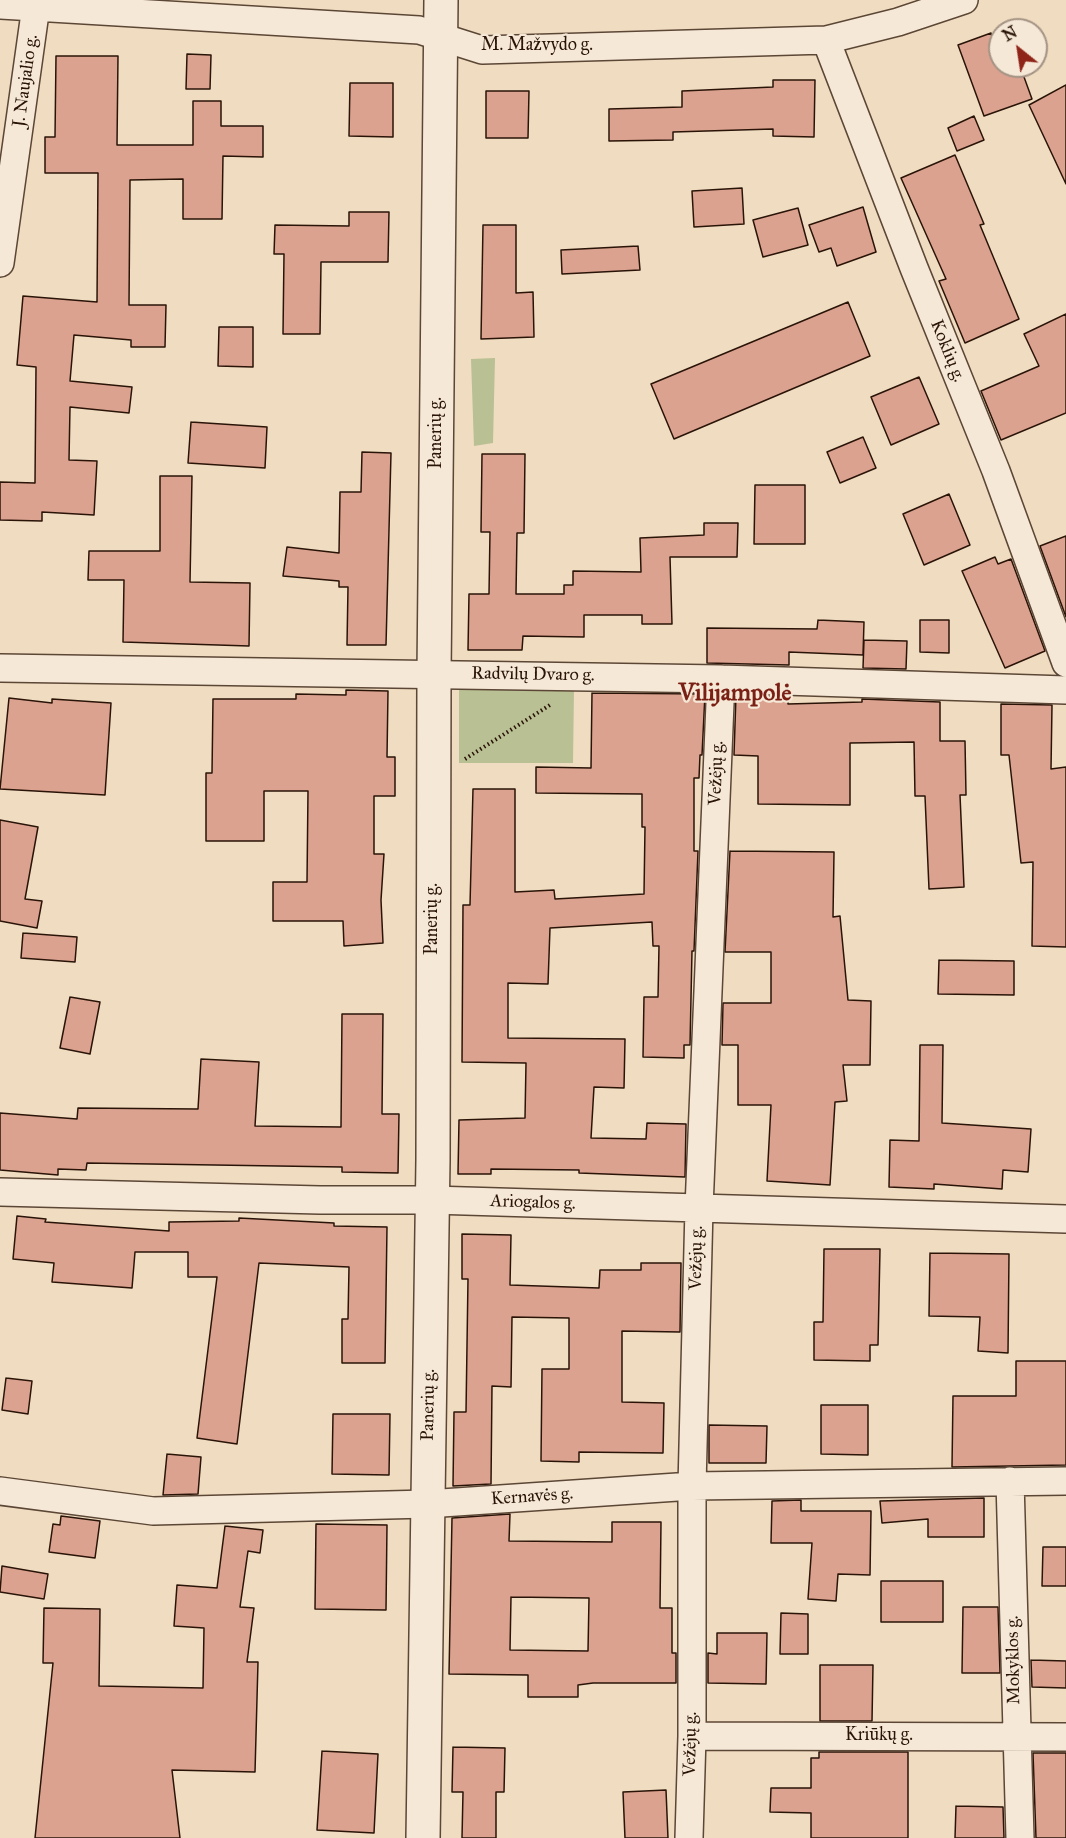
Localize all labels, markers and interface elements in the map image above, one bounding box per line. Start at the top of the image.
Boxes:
north arrow [988,18,1048,78]
text: N [999,22,1020,45]
street label: J. Naujalio g. [9,33,43,129]
street label: M. Mažvydo g. [481,35,593,57]
street label: Koklių g. [925,317,969,385]
street label: Panerių g. [426,397,448,469]
street label: Radvilų Dvaro g. [471,663,595,687]
district label: Vilijampolė [678,680,792,708]
street label: Vežėjų g. [705,740,729,806]
street label: Panerių g. [422,883,444,955]
street label: Ariogalos g. [490,1191,576,1215]
street label: Vežėjų g. [686,1226,708,1290]
street label: Panerių g. [418,1369,440,1441]
street label: Kernavės g. [490,1483,574,1511]
street label: Mokyklos g. [1002,1615,1026,1705]
street label: Vežėjų g. [680,1712,702,1776]
street label: Kriūkų g. [845,1725,913,1747]

